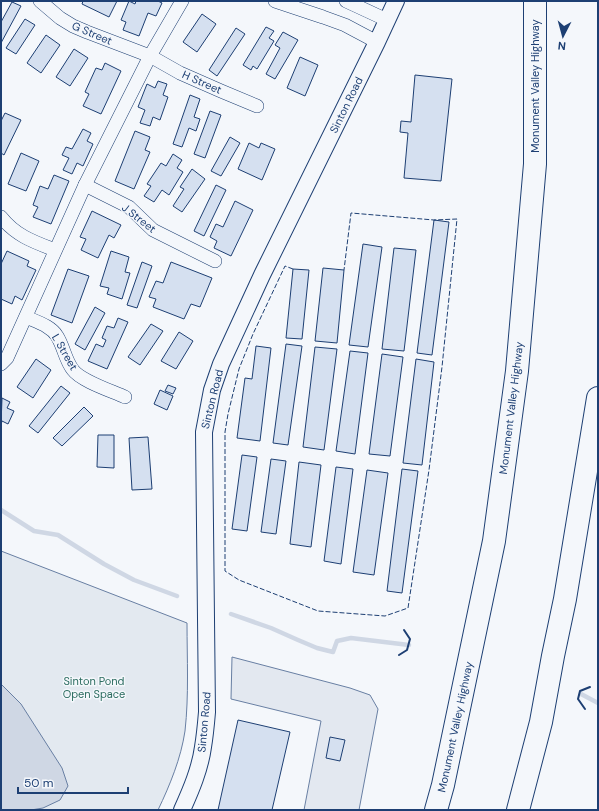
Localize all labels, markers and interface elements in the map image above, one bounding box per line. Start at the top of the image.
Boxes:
north arrow [543,16,583,56]
street label: G Street [70,18,114,48]
street label: Monument Valley Highway [528,19,542,153]
text: N [557,39,567,53]
street label: H Street [180,67,224,97]
street label: Sinton Road [326,74,366,135]
street label: J Street [119,200,159,236]
street label: L Street [49,331,81,373]
street label: Monument Valley Highway [496,341,526,475]
street label: Sinton Road [198,368,226,430]
street label: Monument Valley Highway [434,660,476,794]
park label: Sinton Pond Open Space [63,674,125,701]
street label: Sinton Road [194,691,214,753]
scale bar [18,769,128,795]
text: 50 m [24,775,53,791]

